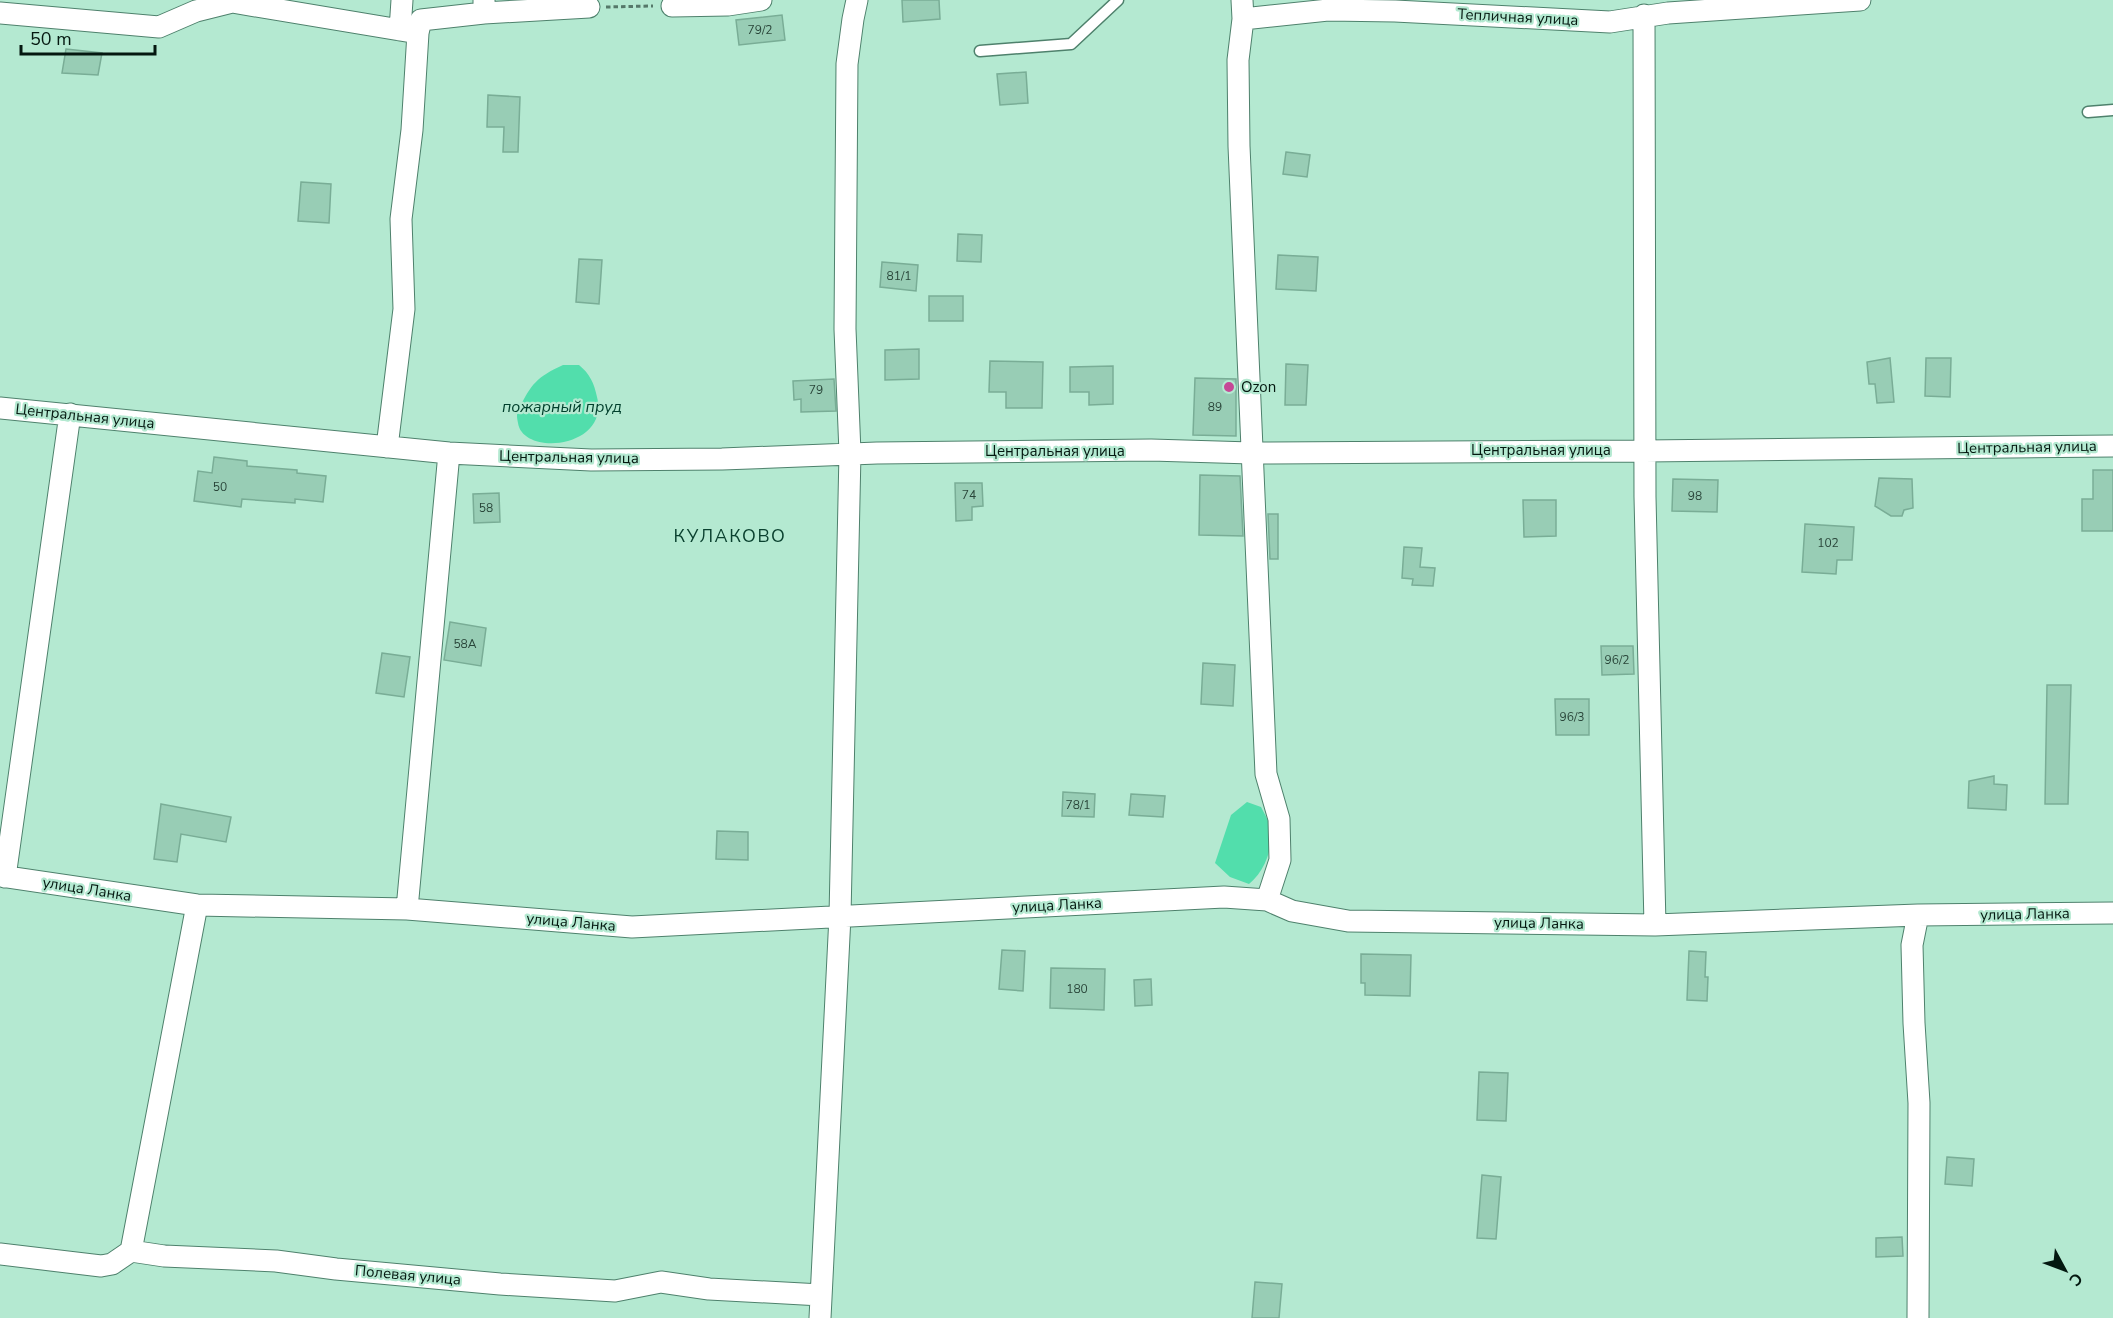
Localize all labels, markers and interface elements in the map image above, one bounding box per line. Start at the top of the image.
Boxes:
street label: Тепличная улица [1457,4,1579,30]
scale bar [21,18,154,56]
house number: 79/2 [748,22,773,38]
text: 50 m [30,27,72,51]
house number: 81/1 [887,268,912,284]
place label: Ozon [1241,377,1276,397]
marker: Ozon [1222,380,1236,394]
house number: 79 [809,382,823,398]
water label: пожарный пруд [502,396,622,418]
street label: Центральная улица [14,399,156,433]
house number: 89 [1208,399,1222,415]
street label: Центральная улица [1957,436,2097,458]
street label: Центральная улица [1471,440,1611,460]
street label: Центральная улица [985,441,1125,461]
street label: Центральная улица [499,446,639,468]
house number: 50 [213,479,227,495]
house number: 74 [962,487,976,503]
house number: 98 [1688,488,1702,504]
house number: 58 [479,500,493,516]
district label: КУЛАКОВО [674,524,786,548]
house number: 102 [1817,535,1839,551]
house number: 58А [453,636,477,652]
house number: 96/2 [1605,652,1630,668]
house number: 96/3 [1560,709,1585,725]
house number: 78/1 [1066,797,1091,813]
street label: улица Ланка [41,872,133,906]
street label: улица Ланка [1012,893,1102,917]
street label: улица Ланка [1980,903,2070,925]
street label: улица Ланка [525,908,617,936]
street label: улица Ланка [1494,912,1584,934]
house number: 180 [1066,981,1088,997]
north arrow [2035,1240,2095,1300]
street label: Полевая улица [354,1260,462,1290]
text: С [2064,1268,2087,1291]

